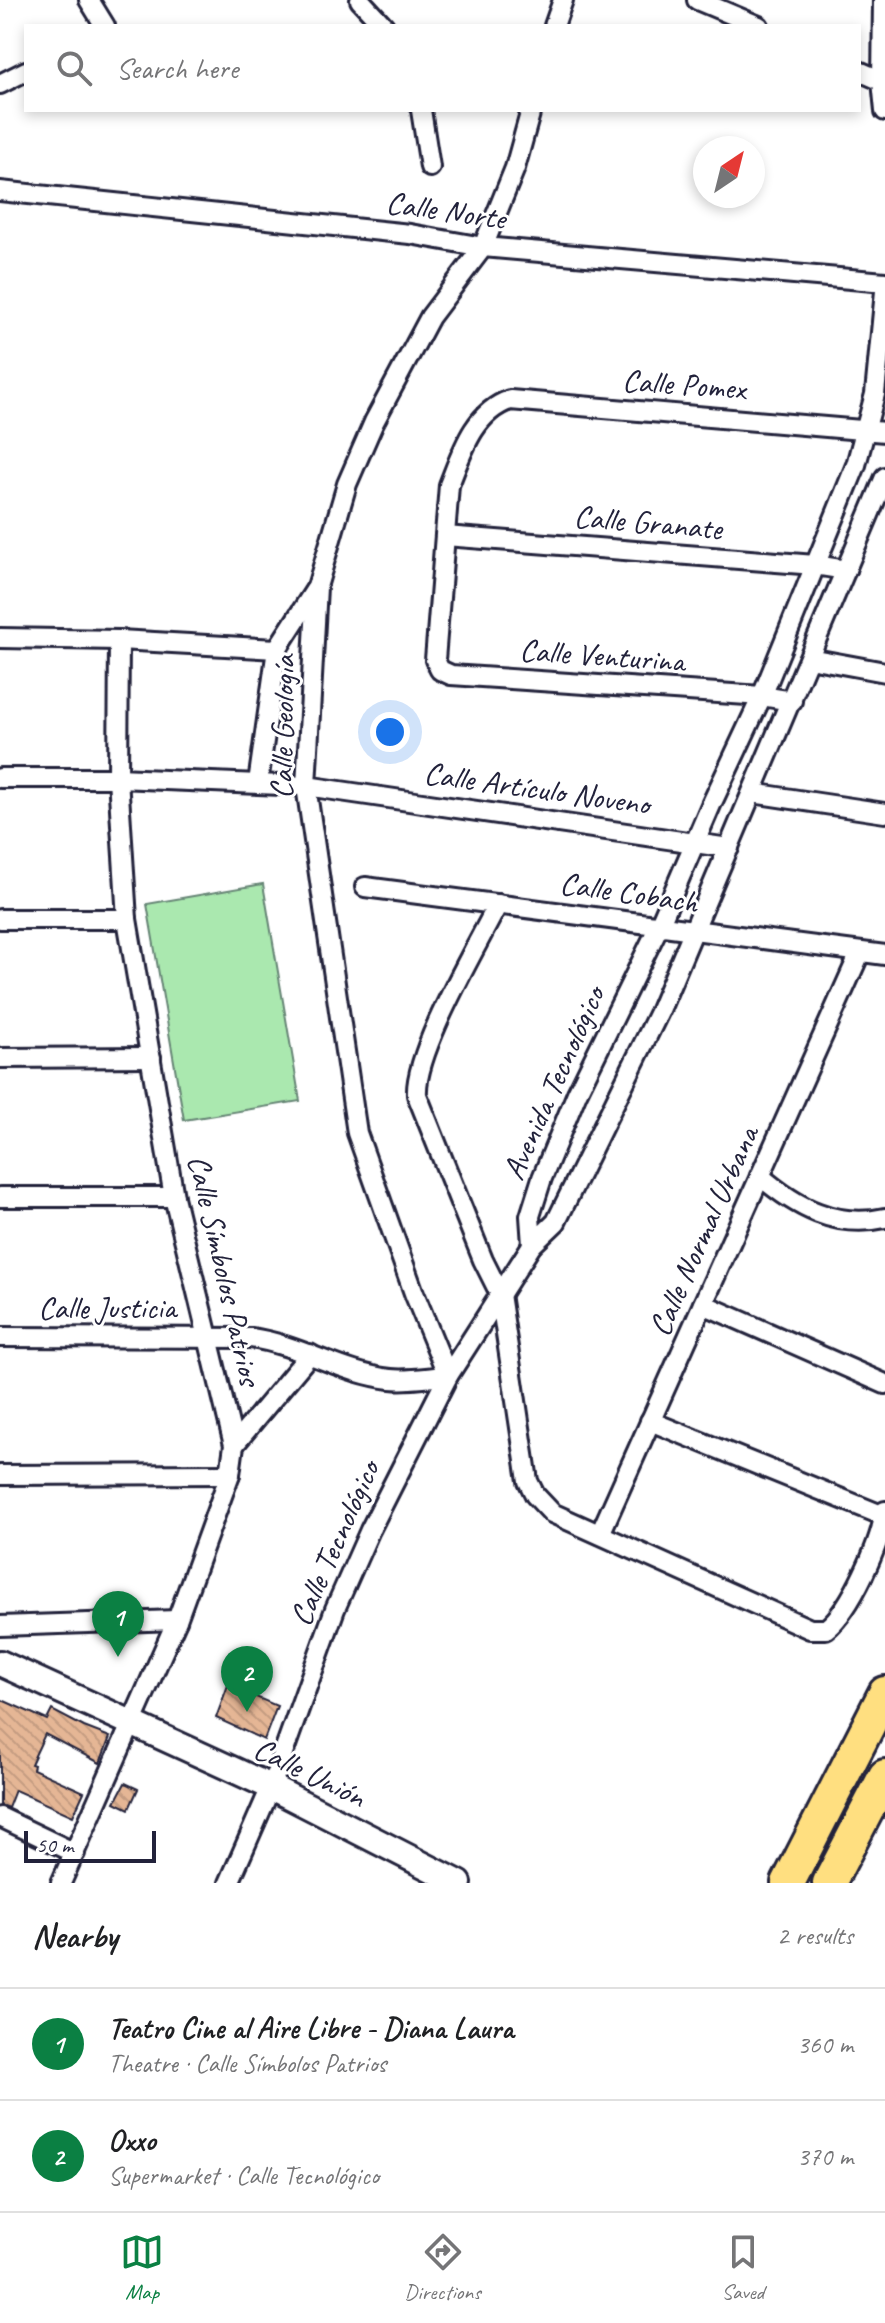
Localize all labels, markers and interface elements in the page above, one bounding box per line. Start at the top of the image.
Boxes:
search box [24,24,861,112]
icon: search [52,46,96,90]
text: Search here [116,49,238,87]
north arrow [693,136,765,208]
street label: Calle Norte [384,182,511,240]
street label: Calle Pomex [621,360,750,409]
street label: Calle Granate [572,496,726,550]
street label: Calle Venturina [518,629,689,682]
street label: Calle Geología [261,653,304,799]
your location [370,712,410,752]
street label: Calle Artículo Noveno [422,752,656,825]
street label: Calle Cobach [557,863,702,923]
street label: Avenida Tecnológico [493,977,616,1186]
street label: Calle Normal Urbana [639,1117,769,1342]
street label: Calle Símbolos Patrios [178,1151,272,1392]
street label: Calle Justicia [38,1287,179,1328]
street label: Calle Tecnológico [280,1451,390,1632]
pin: 1 [92,1591,144,1657]
pin: 2 [221,1646,273,1712]
street label: Calle Unión [247,1728,374,1818]
scale bar [24,1827,156,1863]
text: 50 m [36,1831,73,1859]
text: Nearby [32,1914,118,1957]
text: 2 results [777,1919,853,1952]
text: Teatro Cine al Aire Libre - Diana Laura [108,2009,513,2047]
text: 1 [52,2028,64,2061]
text: 360 m [797,2028,853,2061]
text: Theatre · Calle Símbolos Patrios [108,2047,386,2080]
text: Oxxo [108,2121,156,2159]
text: 2 [52,2140,64,2173]
text: 370 m [797,2140,853,2173]
text: Supermarket · Calle Tecnológico [108,2159,379,2192]
tab: Map [120,2230,164,2306]
tab: Directions [404,2230,481,2306]
tab: Saved [721,2230,765,2306]

